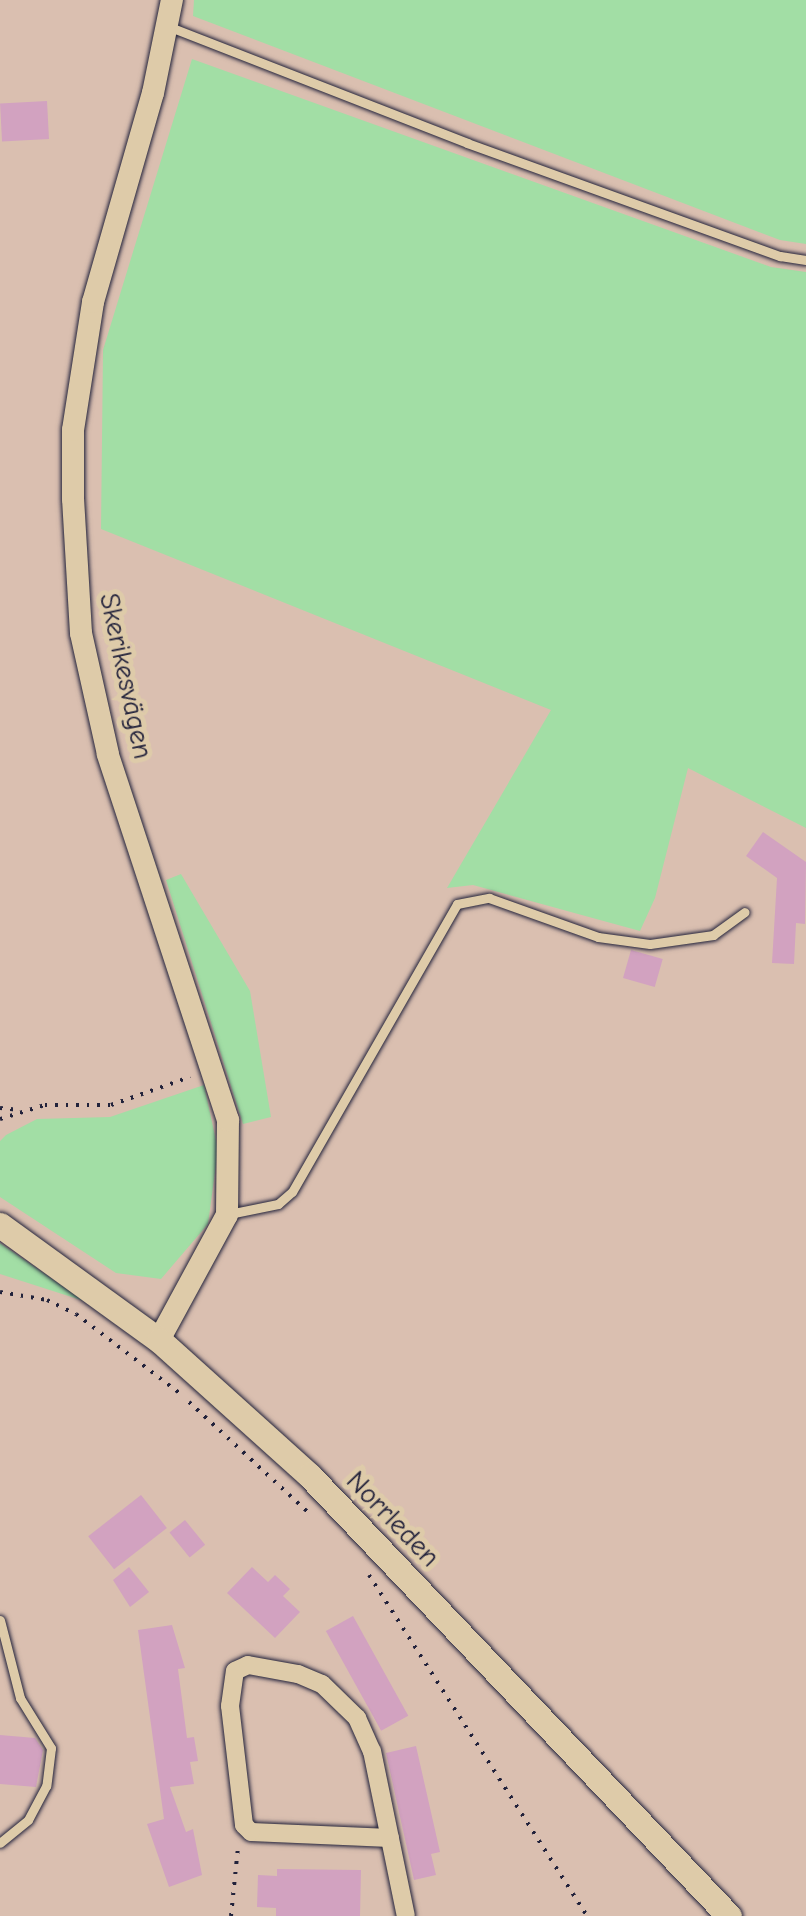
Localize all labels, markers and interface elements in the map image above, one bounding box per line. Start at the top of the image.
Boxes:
street label: Skerikesvägen [92,590,160,762]
street label: Norrleden [339,1464,447,1574]

